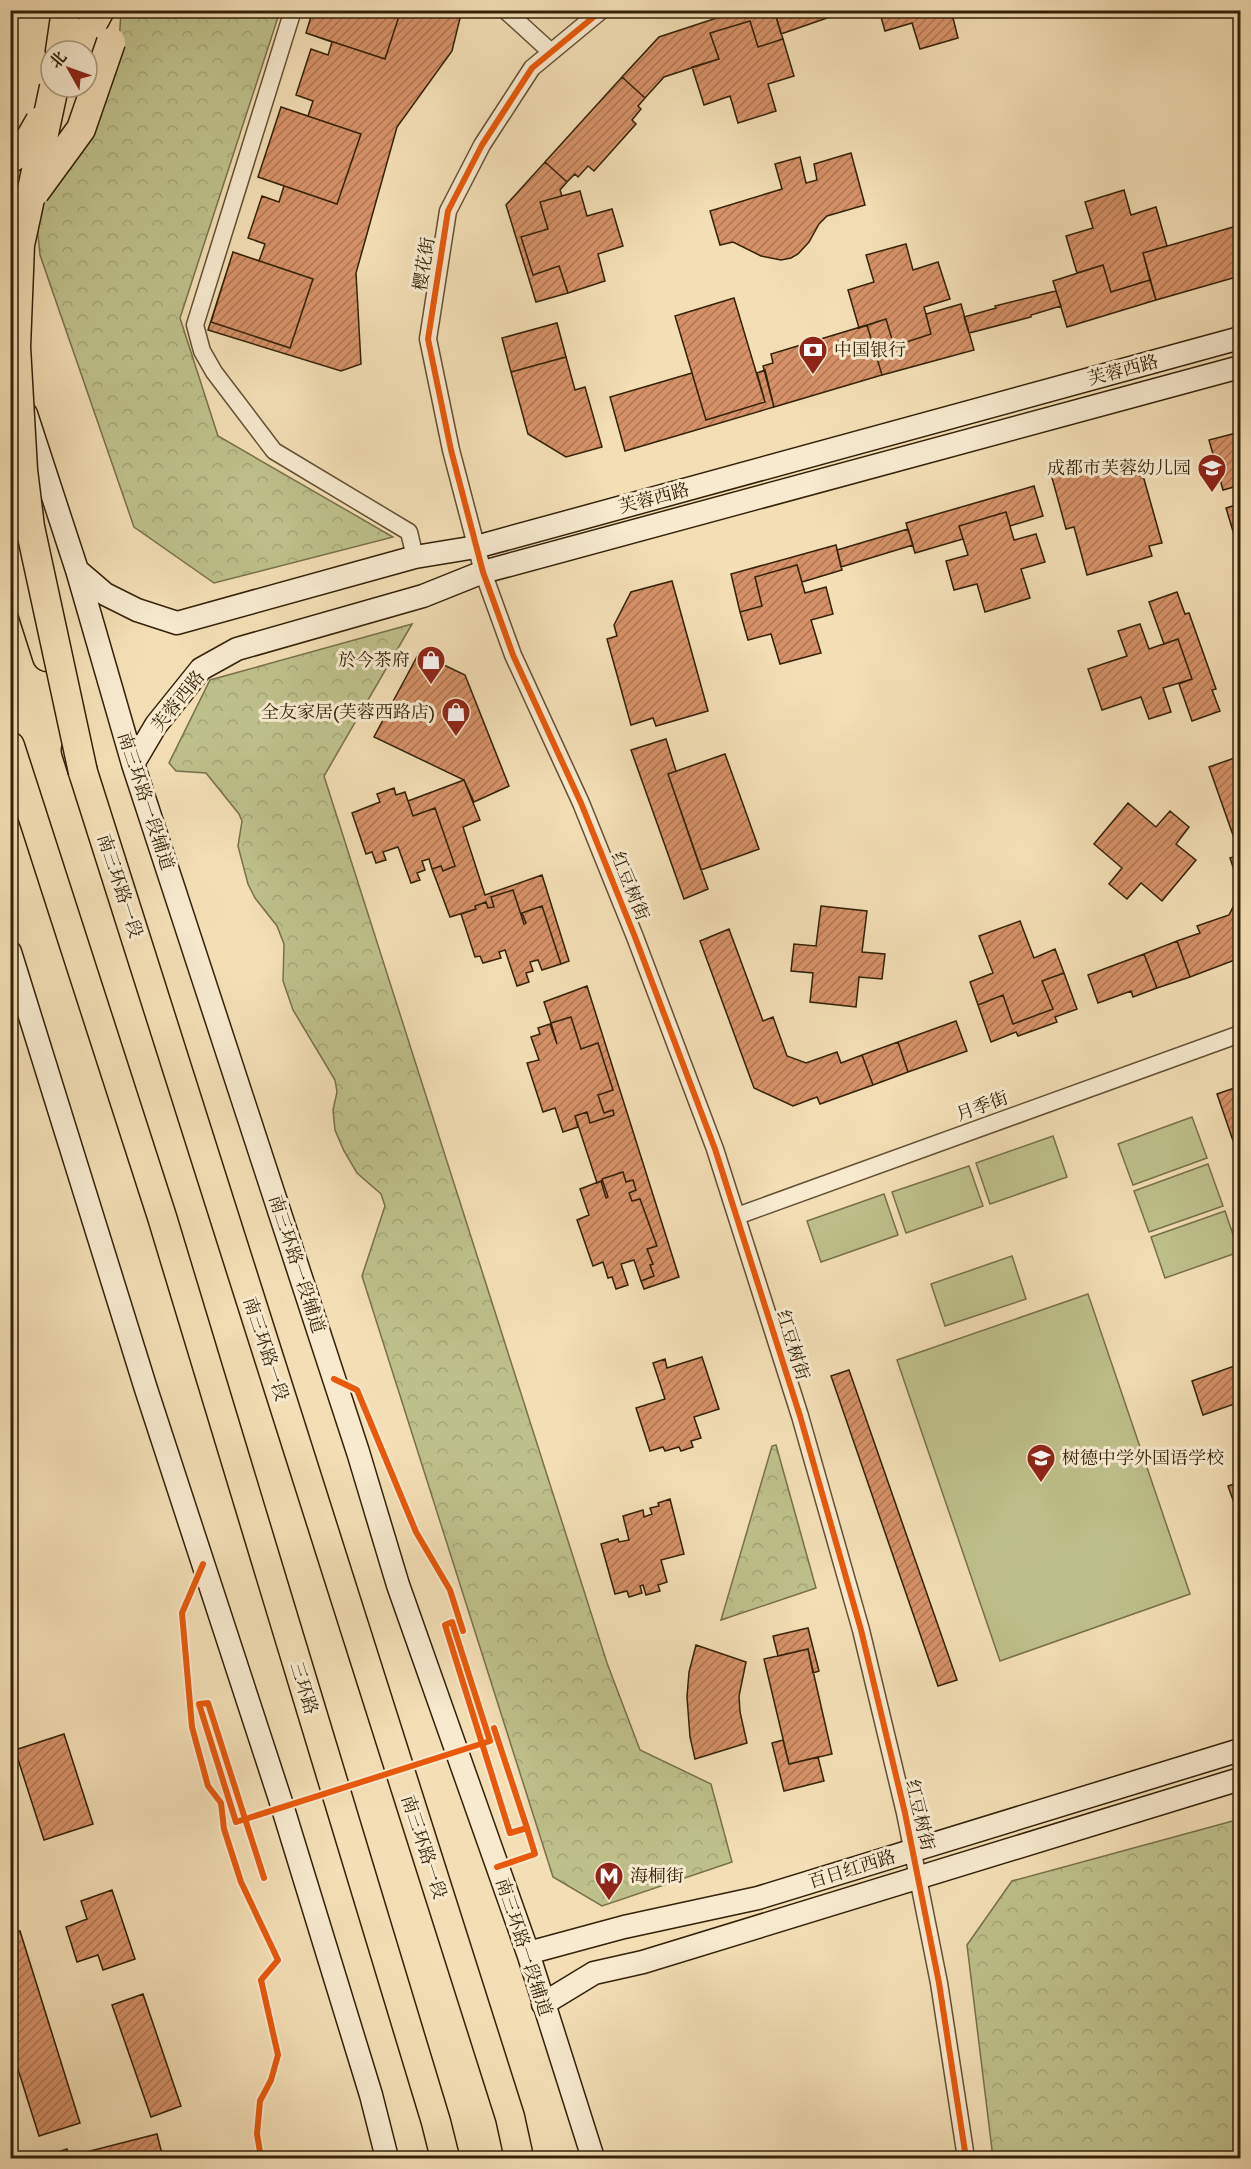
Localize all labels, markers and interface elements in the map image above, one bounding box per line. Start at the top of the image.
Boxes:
north arrow [39,39,99,99]
text: 北 [45,47,71,73]
street label: 樱花街 [410,236,440,293]
bank icon: 中国银行 [797,334,829,376]
place label: 中国银行 [834,340,906,362]
street label: 芙蓉西路 [1086,351,1161,391]
school or university icon: 成都市芙蓉幼儿园 [1196,452,1228,494]
place label: 成都市芙蓉幼儿园 [1047,458,1191,480]
street label: 芙蓉西路 [617,479,692,519]
shop icon: 於今茶府 [415,644,447,686]
place label: 於今茶府 [338,650,410,672]
street label: 芙蓉西路 [148,667,210,737]
shop icon: 全友家居(芙蓉西路店) [440,696,472,738]
place label: 全友家居(芙蓉西路店) [261,702,435,724]
street label: 南三环路一段辅道 [112,729,178,873]
street label: 南三环路一段 [92,832,146,941]
street label: 红豆树街 [605,849,653,924]
street label: 月季街 [953,1087,1011,1127]
street label: 南三环路一段辅道 [263,1192,329,1336]
street label: 南三环路一段 [238,1295,292,1404]
street label: 红豆树街 [771,1308,813,1383]
school or university icon: 树德中学外国语学校 [1025,1442,1057,1484]
place label: 树德中学外国语学校 [1062,1448,1224,1470]
street label: 三环路 [285,1659,321,1717]
street label: 红豆树街 [900,1778,938,1853]
street label: 南三环路一段 [396,1793,450,1902]
street label: 百日红西路 [806,1846,899,1894]
metro station icon: 海桐街 [593,1860,625,1902]
place label: 海桐街 [630,1866,684,1888]
street label: 南三环路一段辅道 [490,1875,556,2019]

